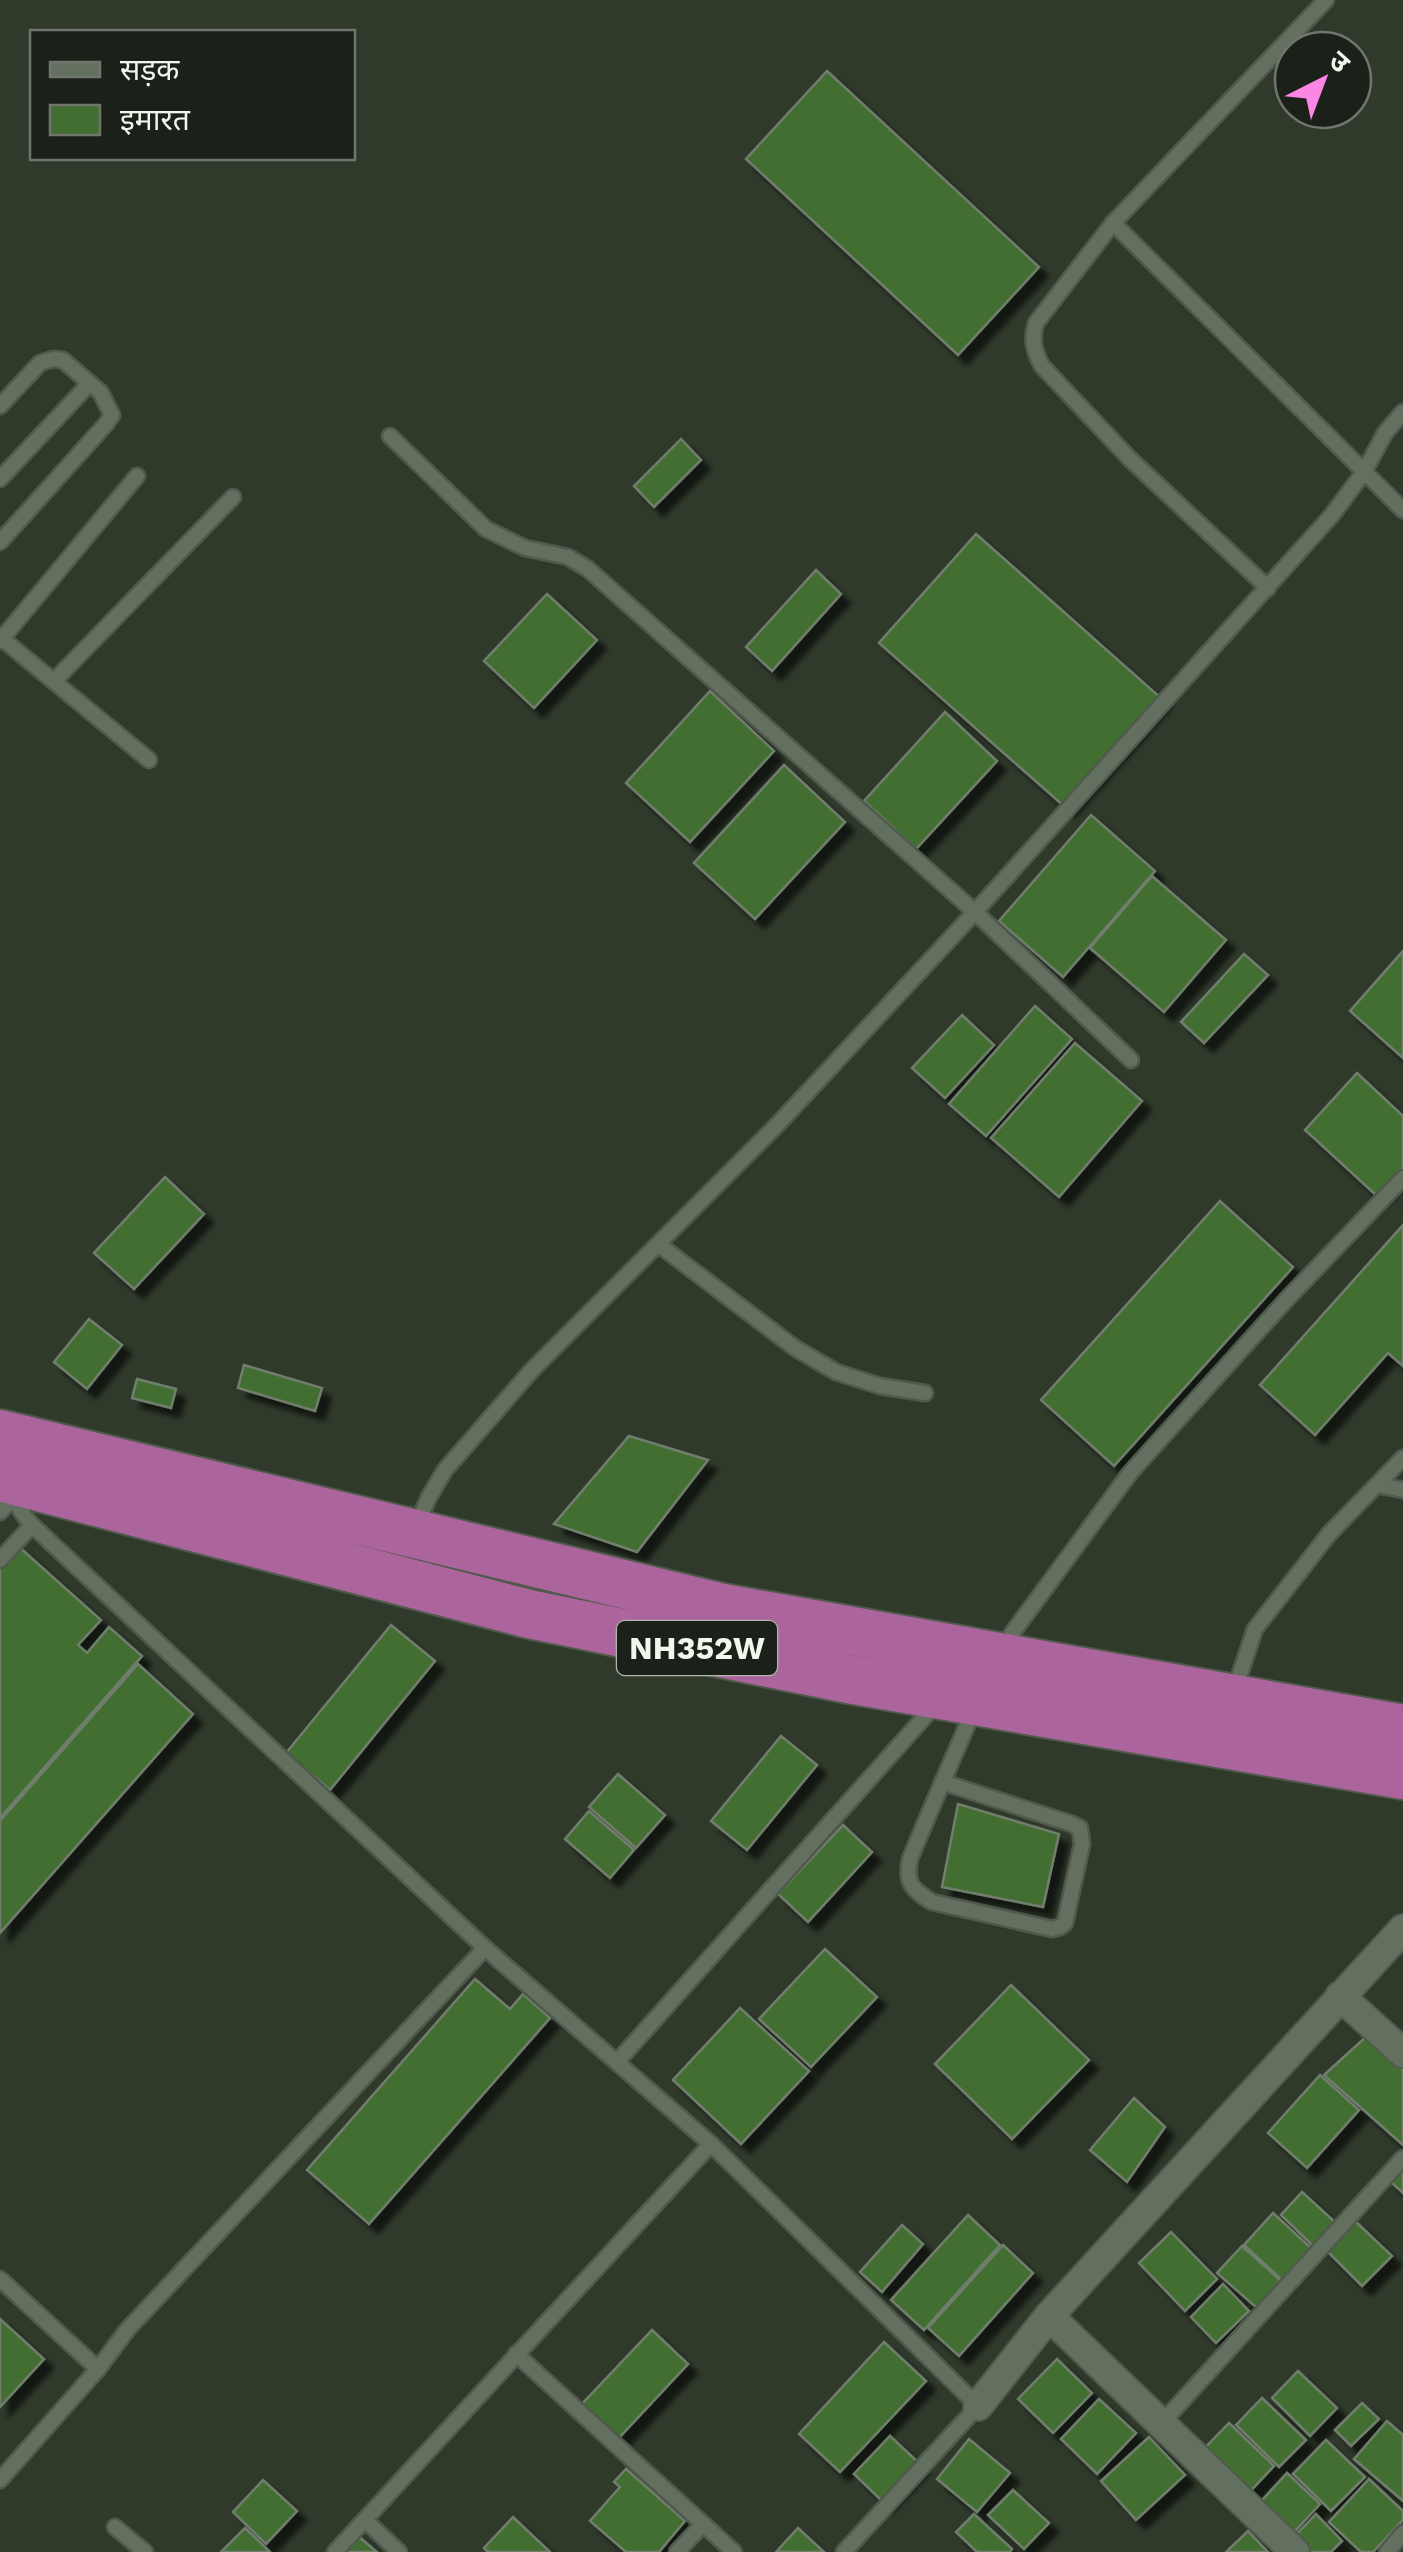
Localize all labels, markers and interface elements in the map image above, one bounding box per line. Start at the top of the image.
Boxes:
legend [30,30,355,160]
north arrow [1273,30,1373,130]
text: उ [1322,44,1357,80]
text: सड़क [120,52,180,87]
text: इमारत [120,102,191,137]
road number: NH352W [617,1621,777,1675]

